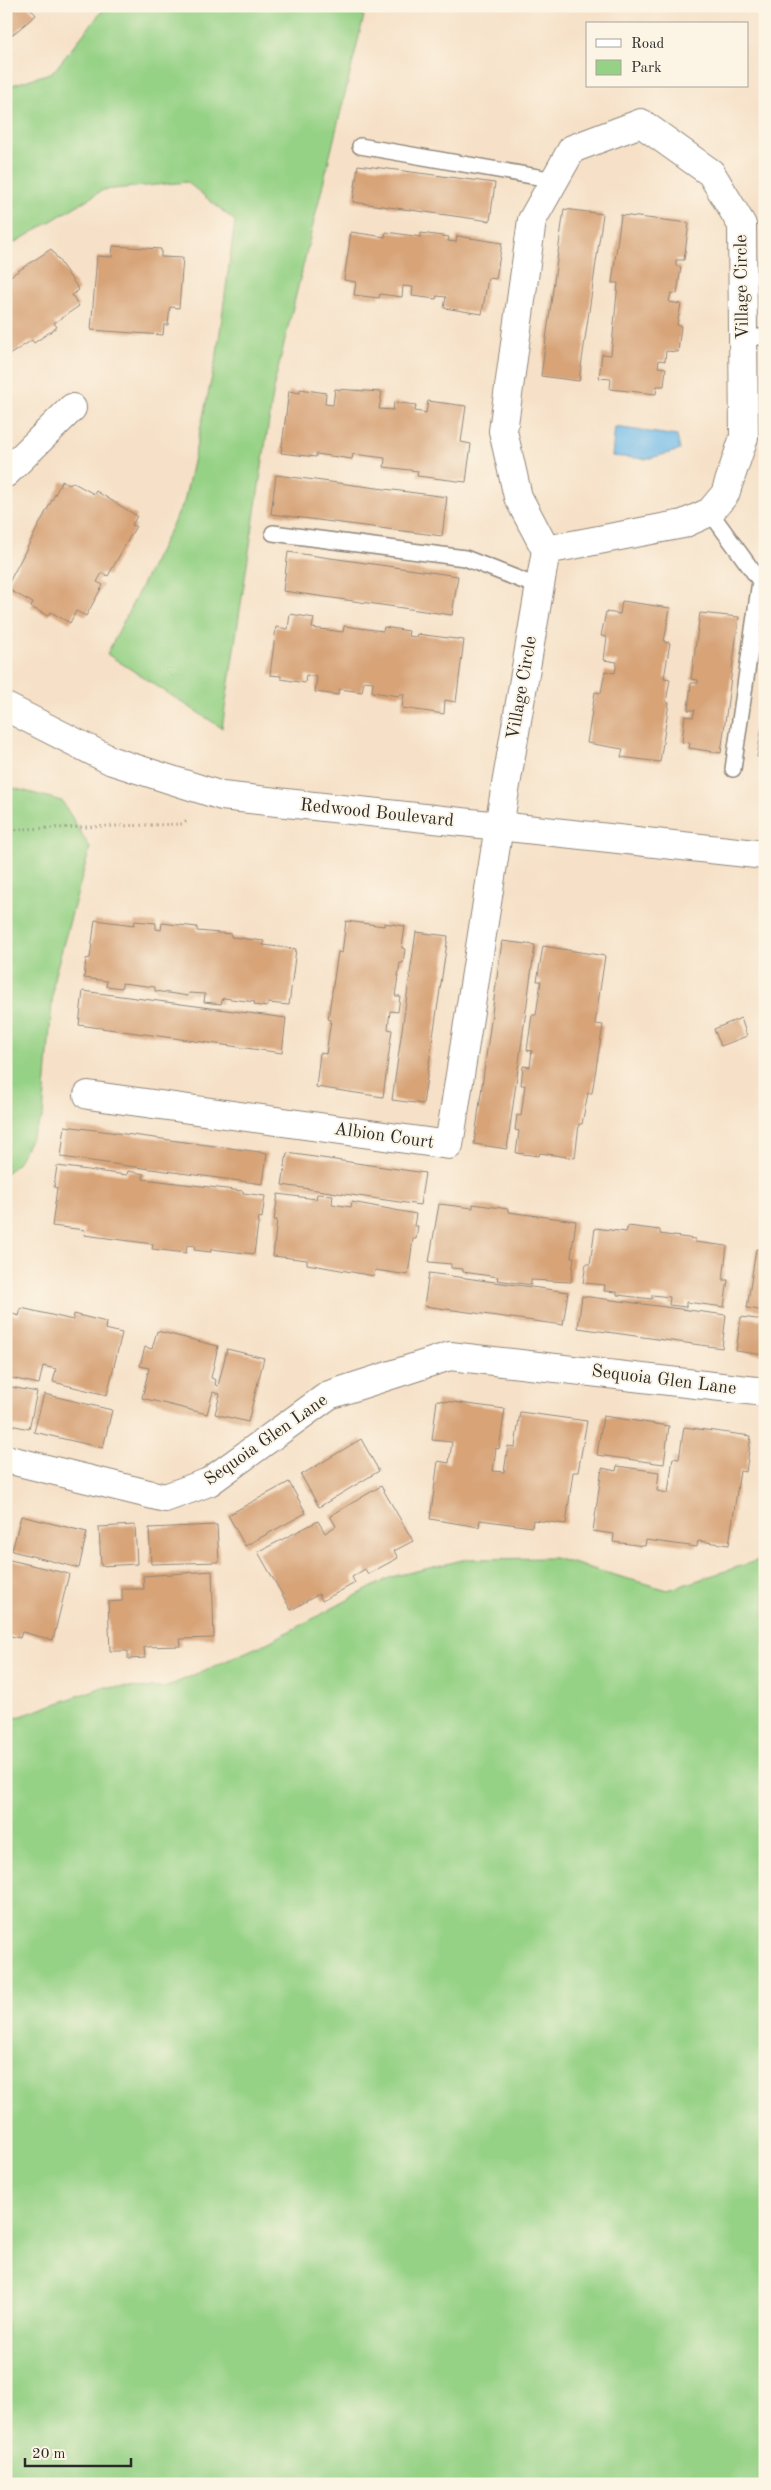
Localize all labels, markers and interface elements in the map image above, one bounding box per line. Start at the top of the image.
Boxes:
legend [586,22,748,88]
text: Road [631,37,665,52]
text: Park [631,61,662,76]
street label: Village Circle [732,234,752,340]
street label: Village Circle [504,635,540,741]
street label: Redwood Boulevard [299,796,455,830]
street label: Albion Court [333,1120,435,1152]
street label: Sequoia Glen Lane [591,1362,737,1398]
street label: Sequoia Glen Lane [201,1391,331,1489]
scale bar [25,2435,131,2467]
text: 20 m [32,2447,66,2462]

